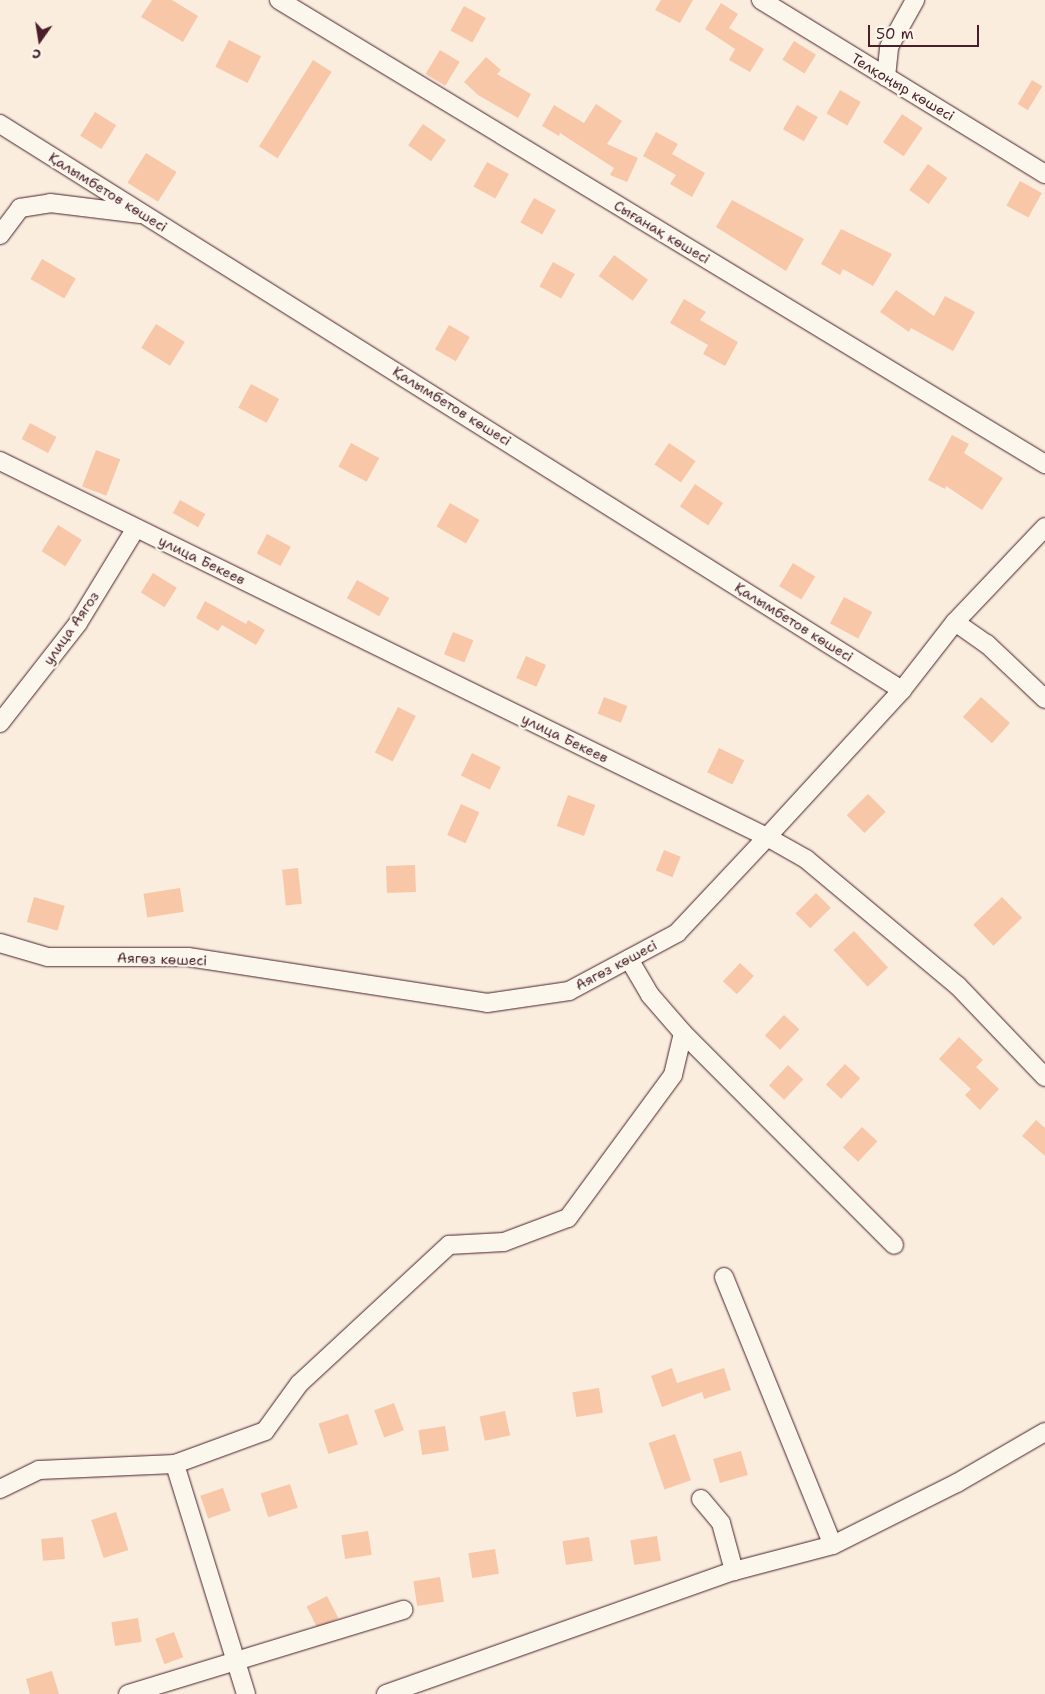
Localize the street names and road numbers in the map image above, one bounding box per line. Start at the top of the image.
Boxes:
street label: Телқоңыр көшесі [849,50,957,124]
street label: Қалымбетов көшесі [46,149,170,235]
street label: Сығанақ көшесі [611,197,713,267]
street label: Қалымбетов көшесі [390,363,514,449]
street label: улица Бекеев [156,532,248,588]
street label: Қалымбетов көшесі [732,579,856,665]
street label: улица Аягоз [40,588,102,668]
street label: улица Бекеев [519,710,611,766]
street label: Аягөз көшесі [572,936,660,994]
street label: Аягөз көшесі [117,949,207,969]

